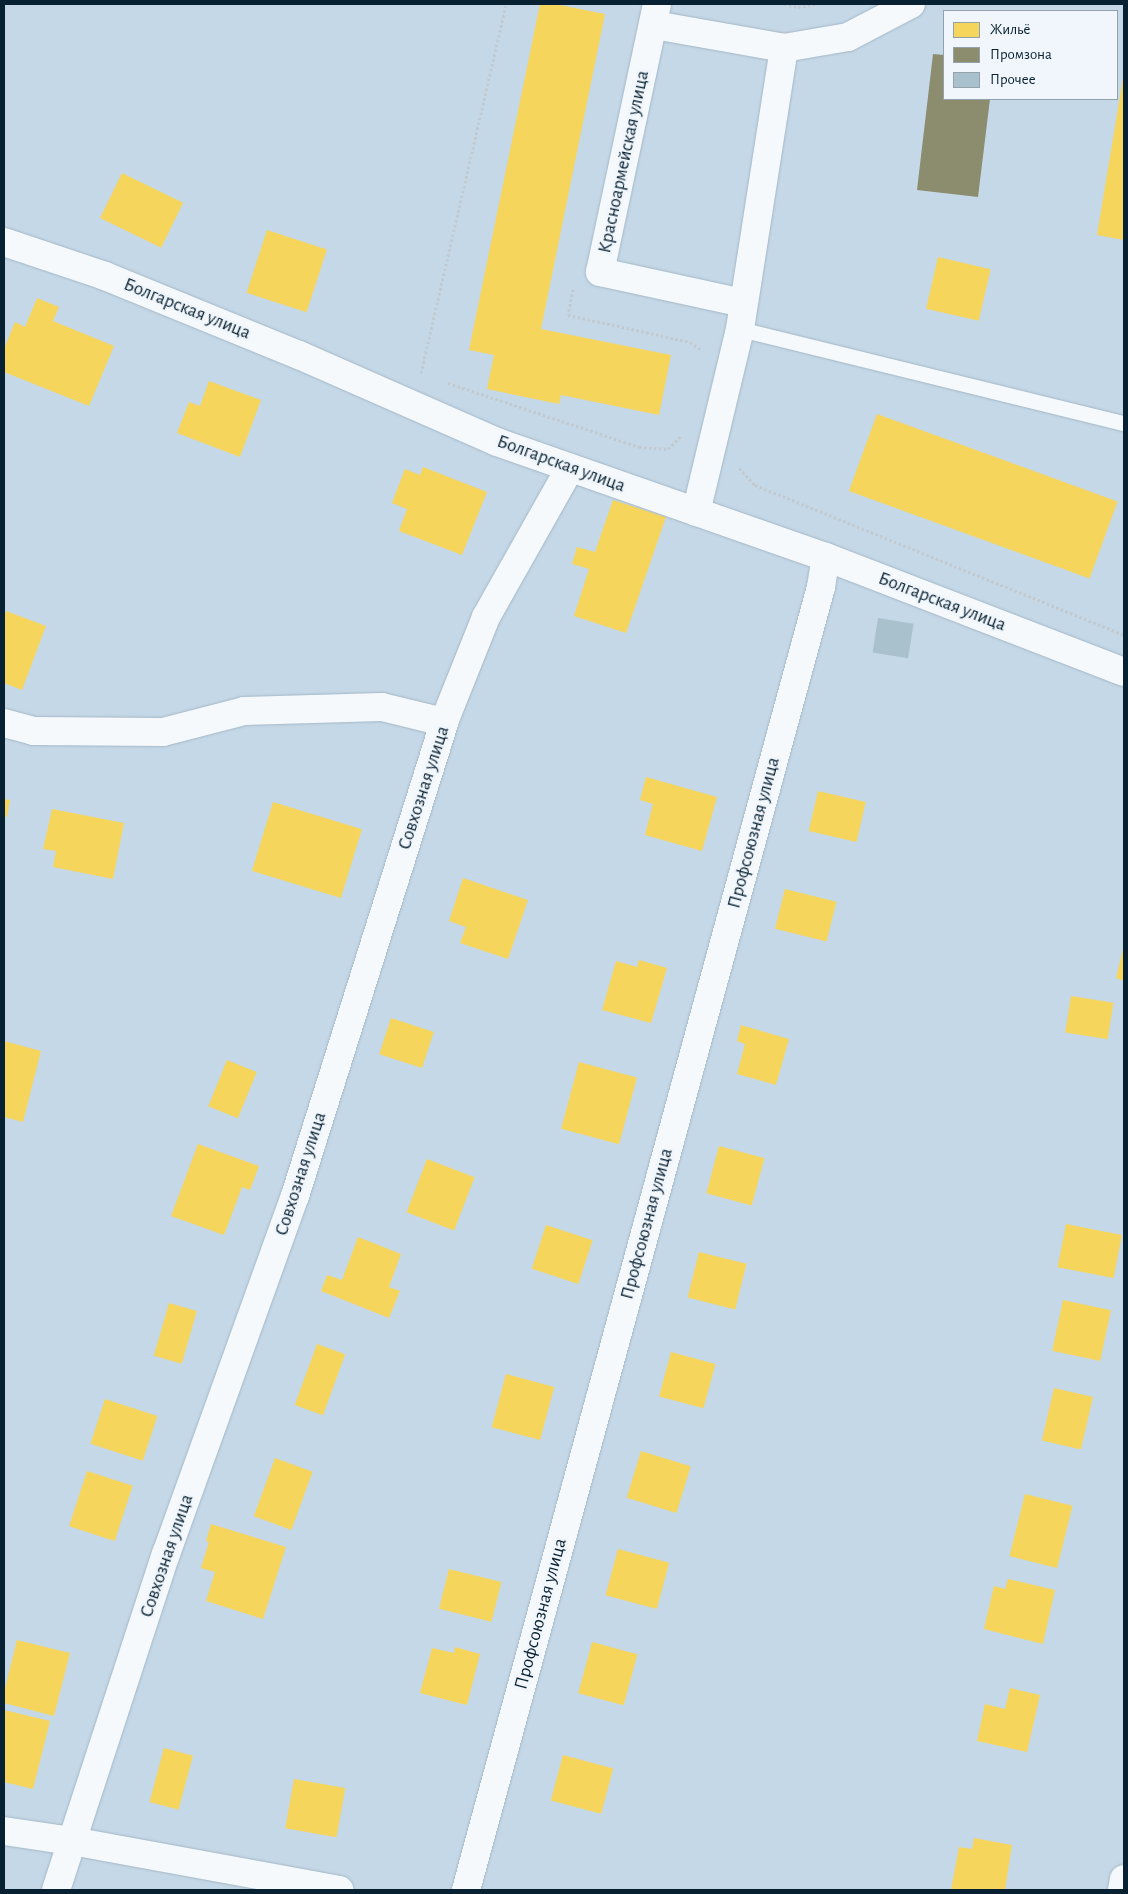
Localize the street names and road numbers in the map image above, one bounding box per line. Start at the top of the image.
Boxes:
street label: Красноармейская улица [593,69,655,255]
street label: Болгарская улица [120,273,254,345]
street label: Болгарская улица [494,430,628,498]
street label: Болгарская улица [875,567,1009,637]
street label: Совхозная улица [393,723,455,853]
street label: Профсоюзная улица [723,755,785,911]
street label: Совхозная улица [270,1109,332,1239]
street label: Профсоюзная улица [616,1146,678,1302]
street label: Совхозная улица [135,1491,199,1621]
street label: Профсоюзная улица [510,1536,572,1692]

